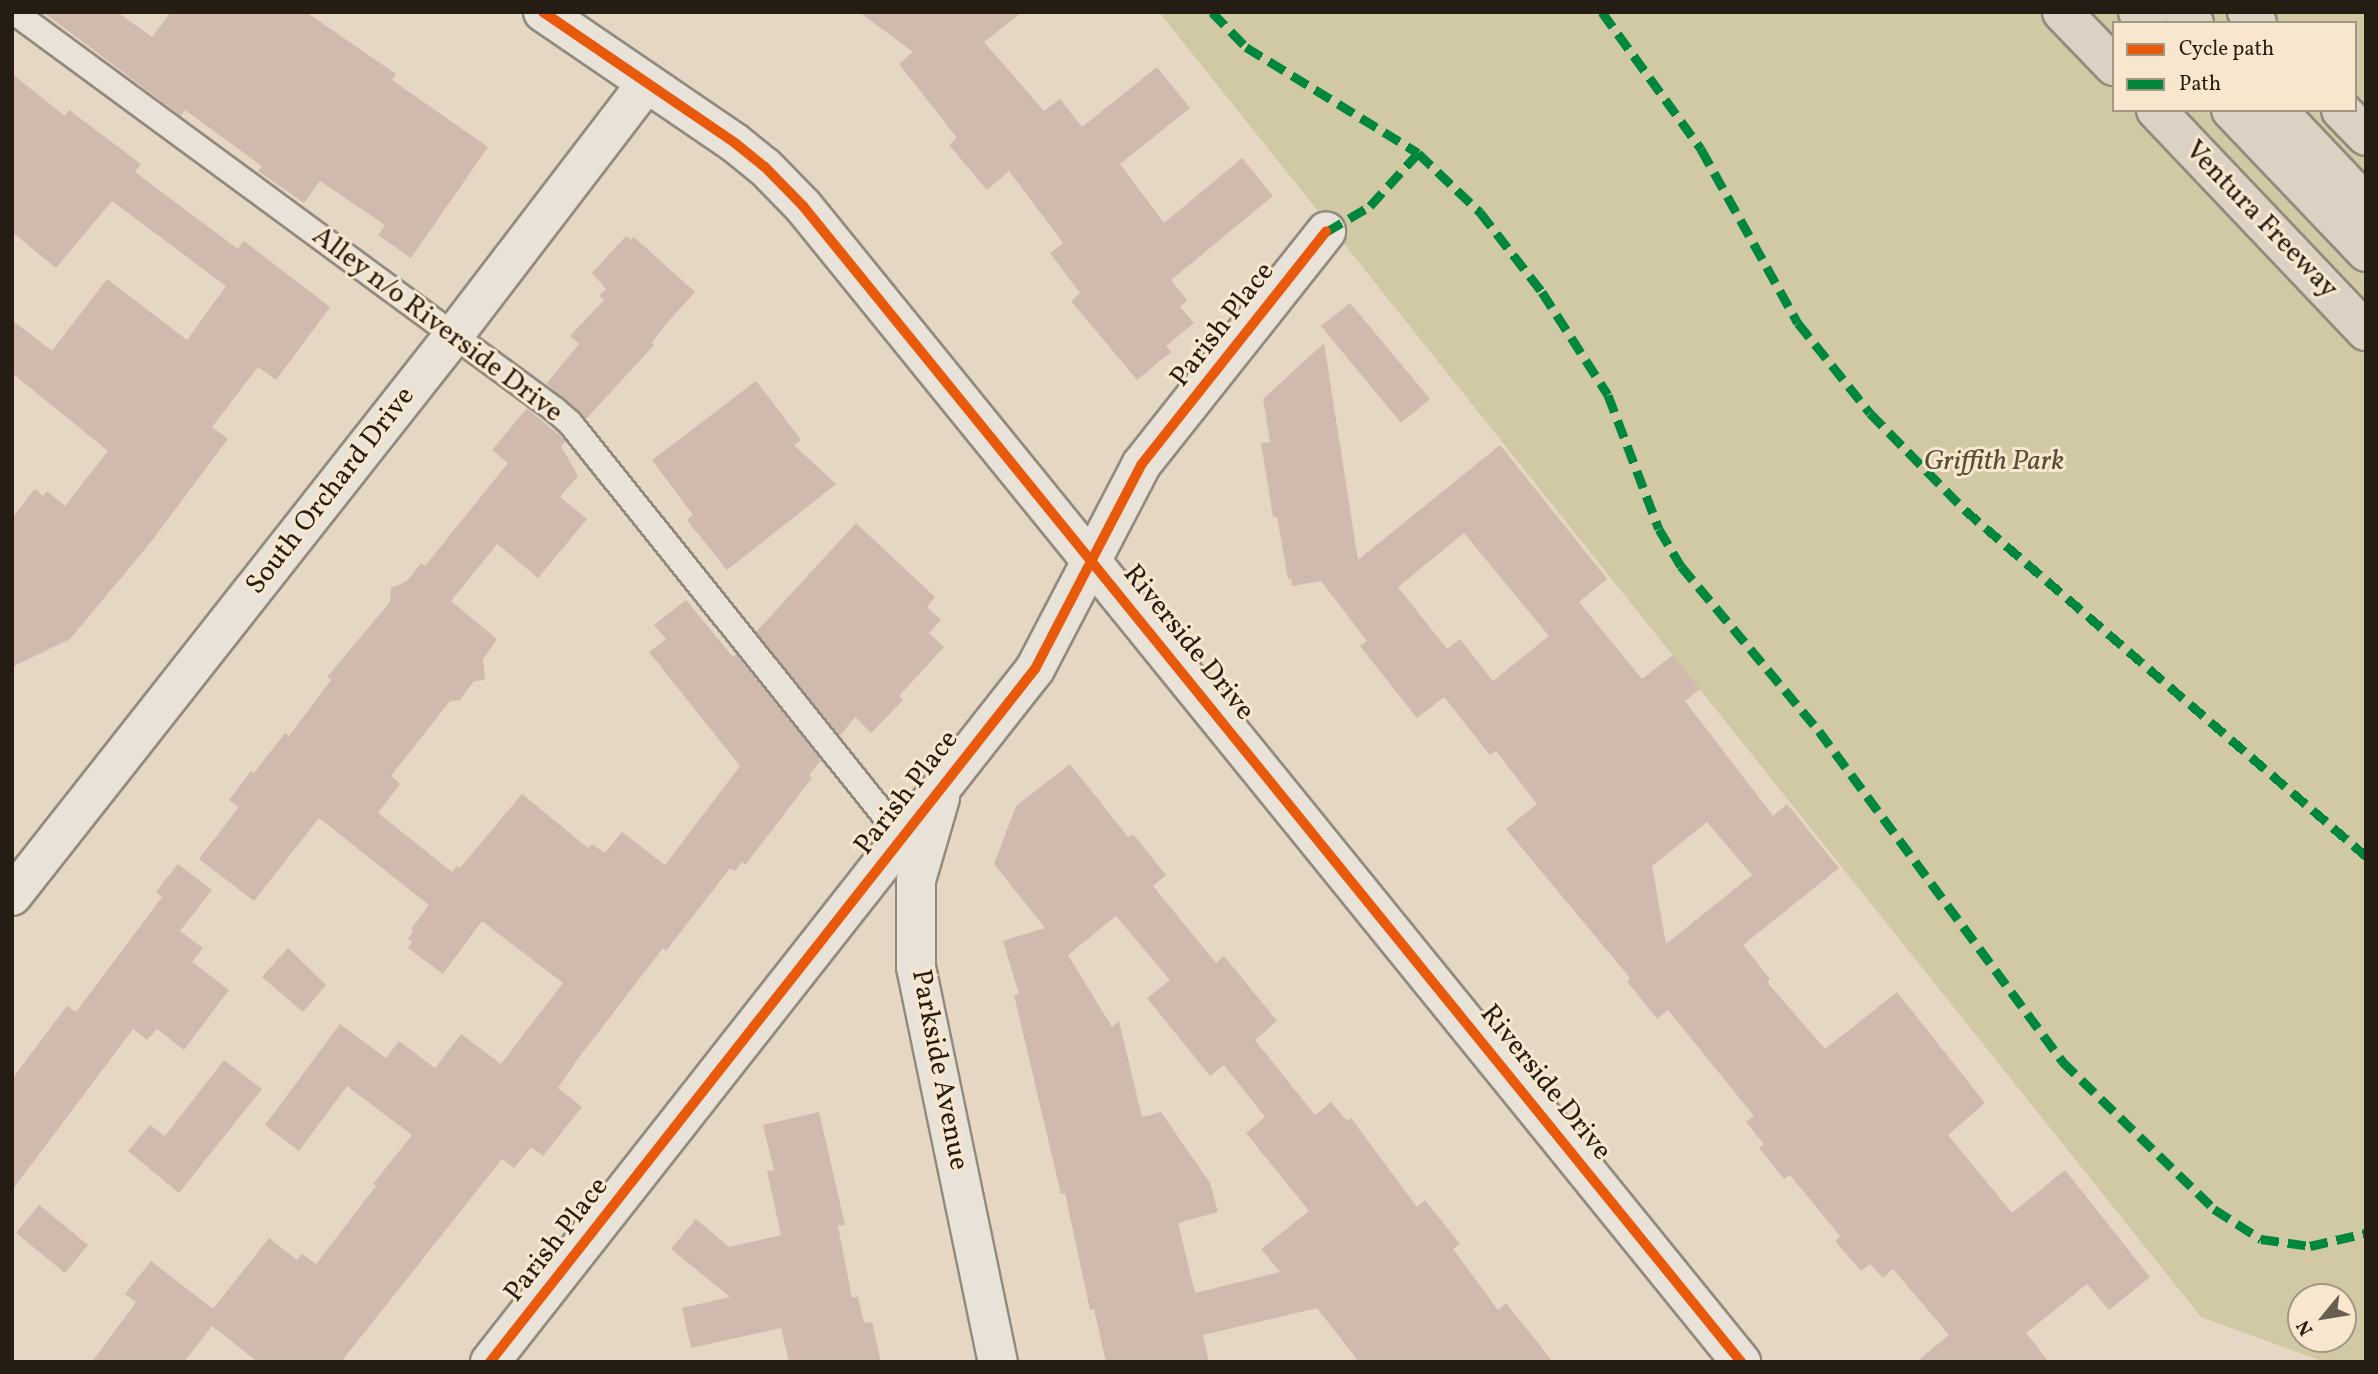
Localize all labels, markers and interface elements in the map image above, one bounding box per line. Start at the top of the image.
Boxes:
legend [2112,21,2357,112]
text: Cycle path [2179,35,2274,64]
text: Path [2179,70,2221,99]
street label: Ventura Freeway [2177,134,2345,306]
street label: Alley n/o Riverside Drive [305,219,569,431]
street label: Parish Place [1164,256,1282,394]
street label: South Orchard Drive [239,380,423,602]
park label: Griffith Park [1924,445,2064,479]
street label: Riverside Drive [1115,558,1261,728]
street label: Parish Place [848,724,966,862]
street label: Parkside Avenue [903,967,975,1173]
street label: Riverside Drive [1472,998,1618,1168]
street label: Parish Place [498,1171,616,1309]
north arrow [2287,1283,2357,1353]
text: N [2291,1315,2320,1340]

